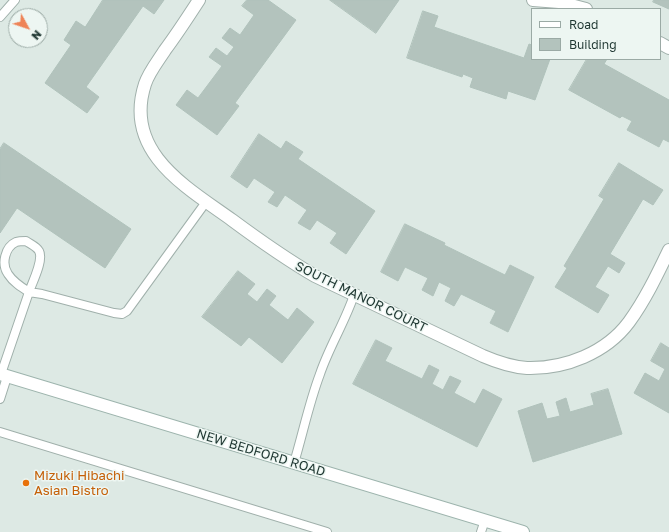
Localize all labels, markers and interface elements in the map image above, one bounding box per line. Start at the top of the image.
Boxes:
north arrow [8,8,48,48]
legend [531,8,661,60]
text: Road [569,17,598,32]
text: N [29,28,44,43]
text: Building [569,37,617,52]
street label: SOUTH MANOR COURT [292,258,430,336]
street label: NEW BEDFORD ROAD [195,426,327,480]
place label: Mizuki Hibachi Asian Bistro [34,468,125,499]
marker: Mizuki Hibachi Asian Bistro [21,478,31,488]

